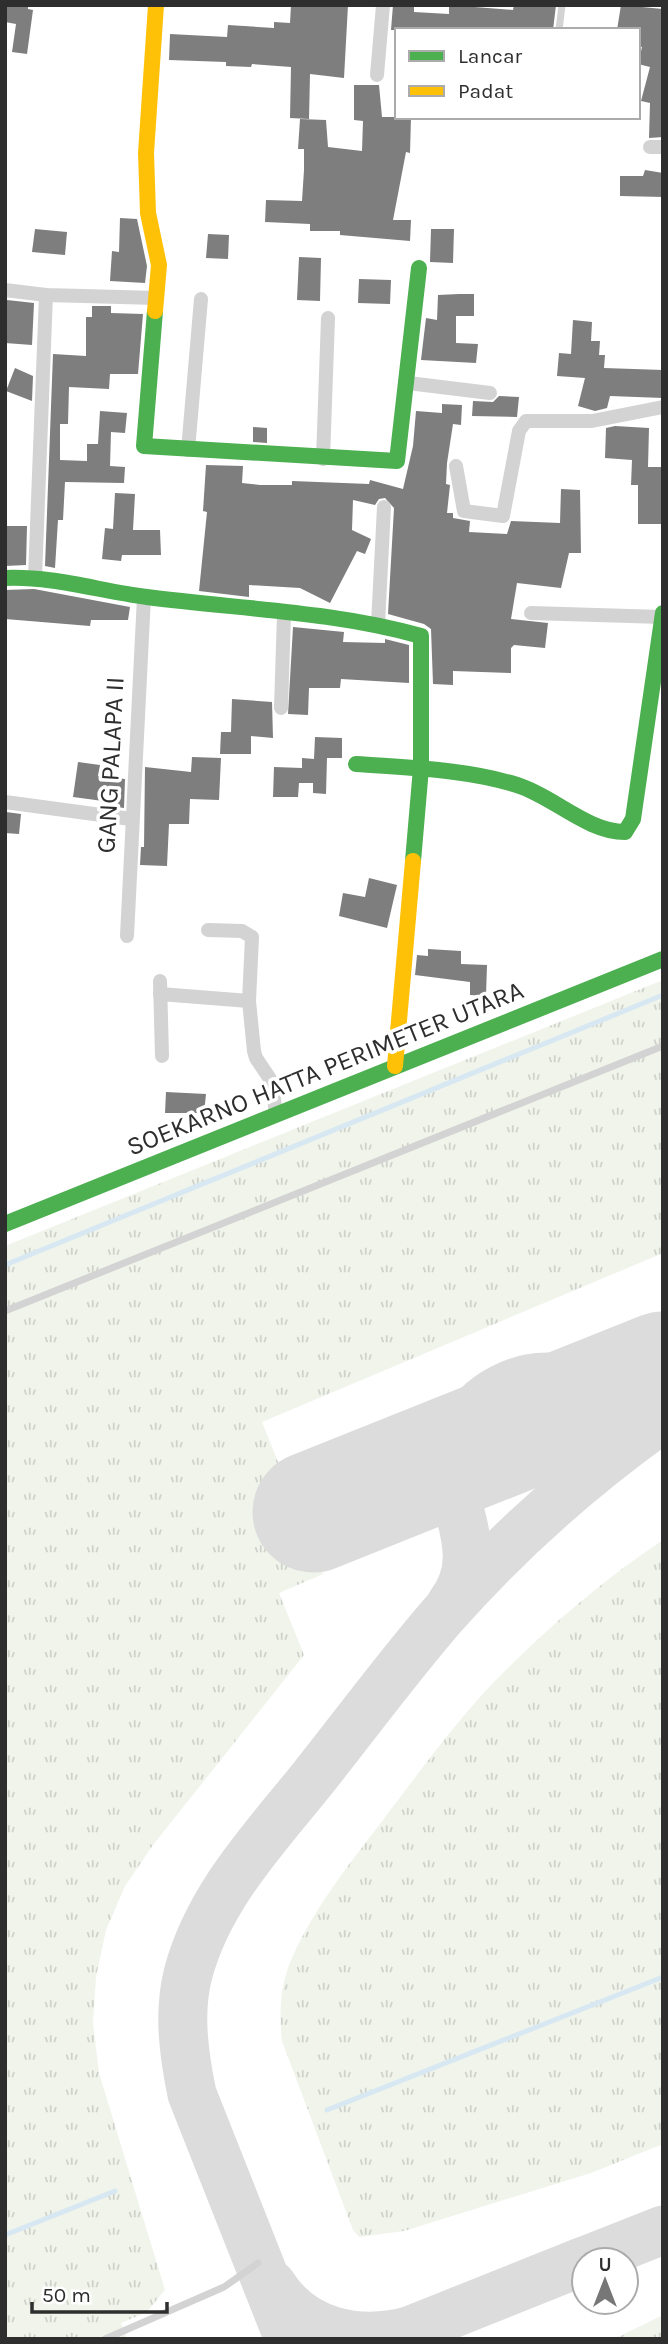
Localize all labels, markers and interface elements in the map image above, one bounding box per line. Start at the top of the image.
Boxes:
legend [395,28,640,119]
text: Lancar [458,44,522,68]
text: Padat [458,79,513,103]
street label: GANG PALAPA II [90,676,131,854]
street label: SOEKARNO HATTA PERIMETER UTARA [122,974,528,1162]
north arrow [570,2246,640,2316]
text: U [598,2254,612,2276]
scale bar [32,2270,166,2314]
text: 50 m [42,2283,91,2307]

